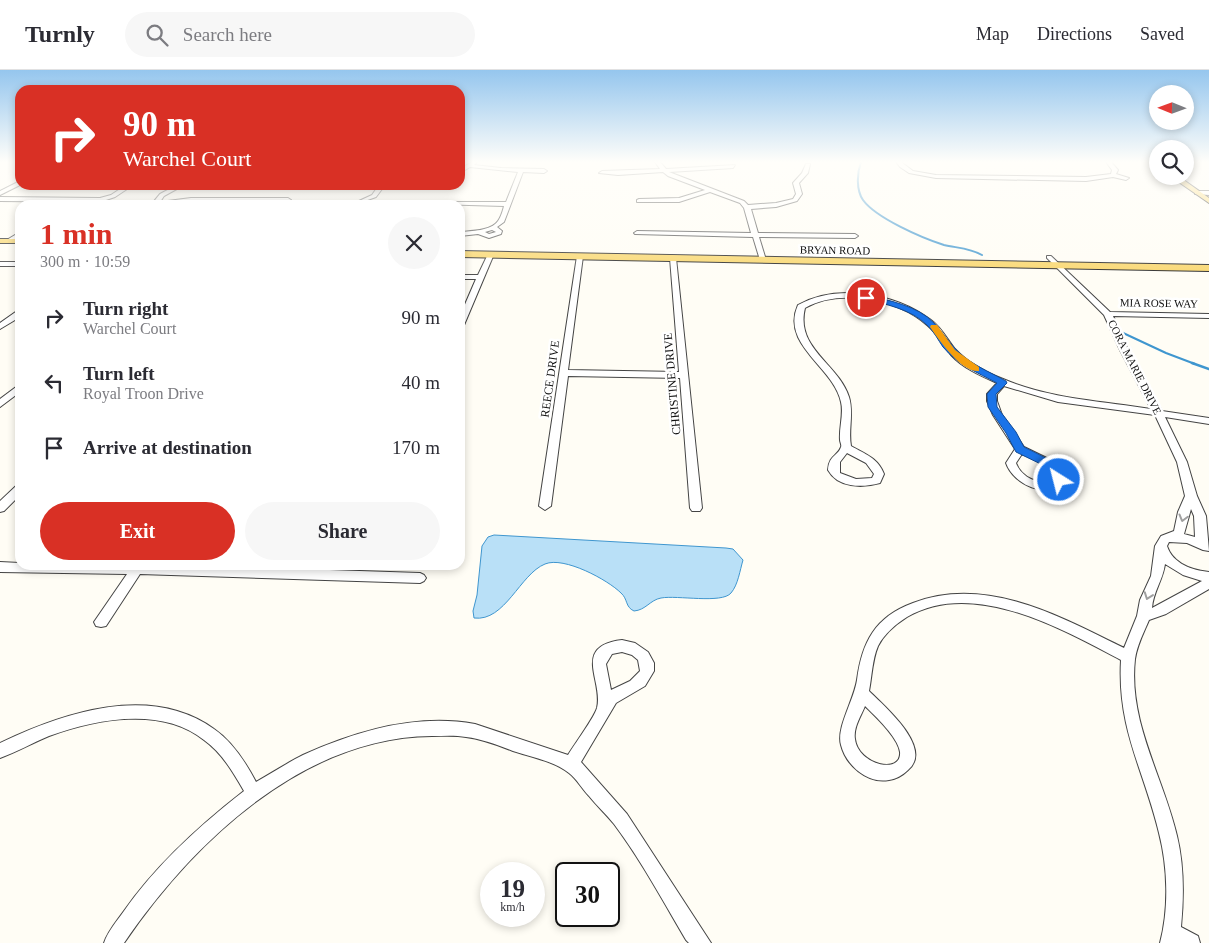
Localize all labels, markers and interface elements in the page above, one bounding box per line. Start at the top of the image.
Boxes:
search box [125,12,475,57]
text: Turnly [25,21,95,47]
icon: search [143,21,171,49]
text: Search here [183,24,272,45]
text: Map [976,24,1009,44]
text: Directions [1037,24,1112,44]
text: Saved [1140,24,1184,44]
north arrow [1149,85,1194,130]
map controls [1149,85,1194,185]
icon: right [40,105,105,170]
text: 90 m [123,105,196,144]
button: search [1149,140,1194,185]
text: Warchel Court [123,146,251,171]
text: 1 min [40,217,113,250]
button: close [388,217,440,269]
street label: BRYAN ROAD [800,243,870,257]
text: 300 m · 10:59 [40,253,130,270]
pin [845,277,887,319]
icon: arrive [852,284,880,312]
street label: MIA ROSE WAY [1120,296,1198,310]
text: Turn right [83,298,168,319]
icon: right [40,304,68,332]
text: 90 m [401,307,440,328]
street label: CORA MARIE DRIVE [1106,318,1164,417]
text: Warchel Court [83,320,176,337]
street label: CHRISTINE DRIVE [661,332,683,436]
street label: REECE DRIVE [538,340,562,418]
text: Turn left [83,363,155,384]
icon: left [40,369,68,397]
text: 40 m [401,372,440,393]
text: Royal Troon Drive [83,385,204,402]
icon: arrive [40,434,68,462]
text: Arrive at destination [83,437,252,458]
text: 170 m [392,437,440,458]
position arrow [1032,453,1084,505]
button: Exit [40,502,235,560]
button: Share [245,502,440,560]
one-way arrow [1178,514,1189,522]
one-way arrow [1144,591,1154,600]
speed limit sign: 30 [555,862,620,927]
text: 19 [500,875,525,902]
text: km/h [500,900,525,914]

